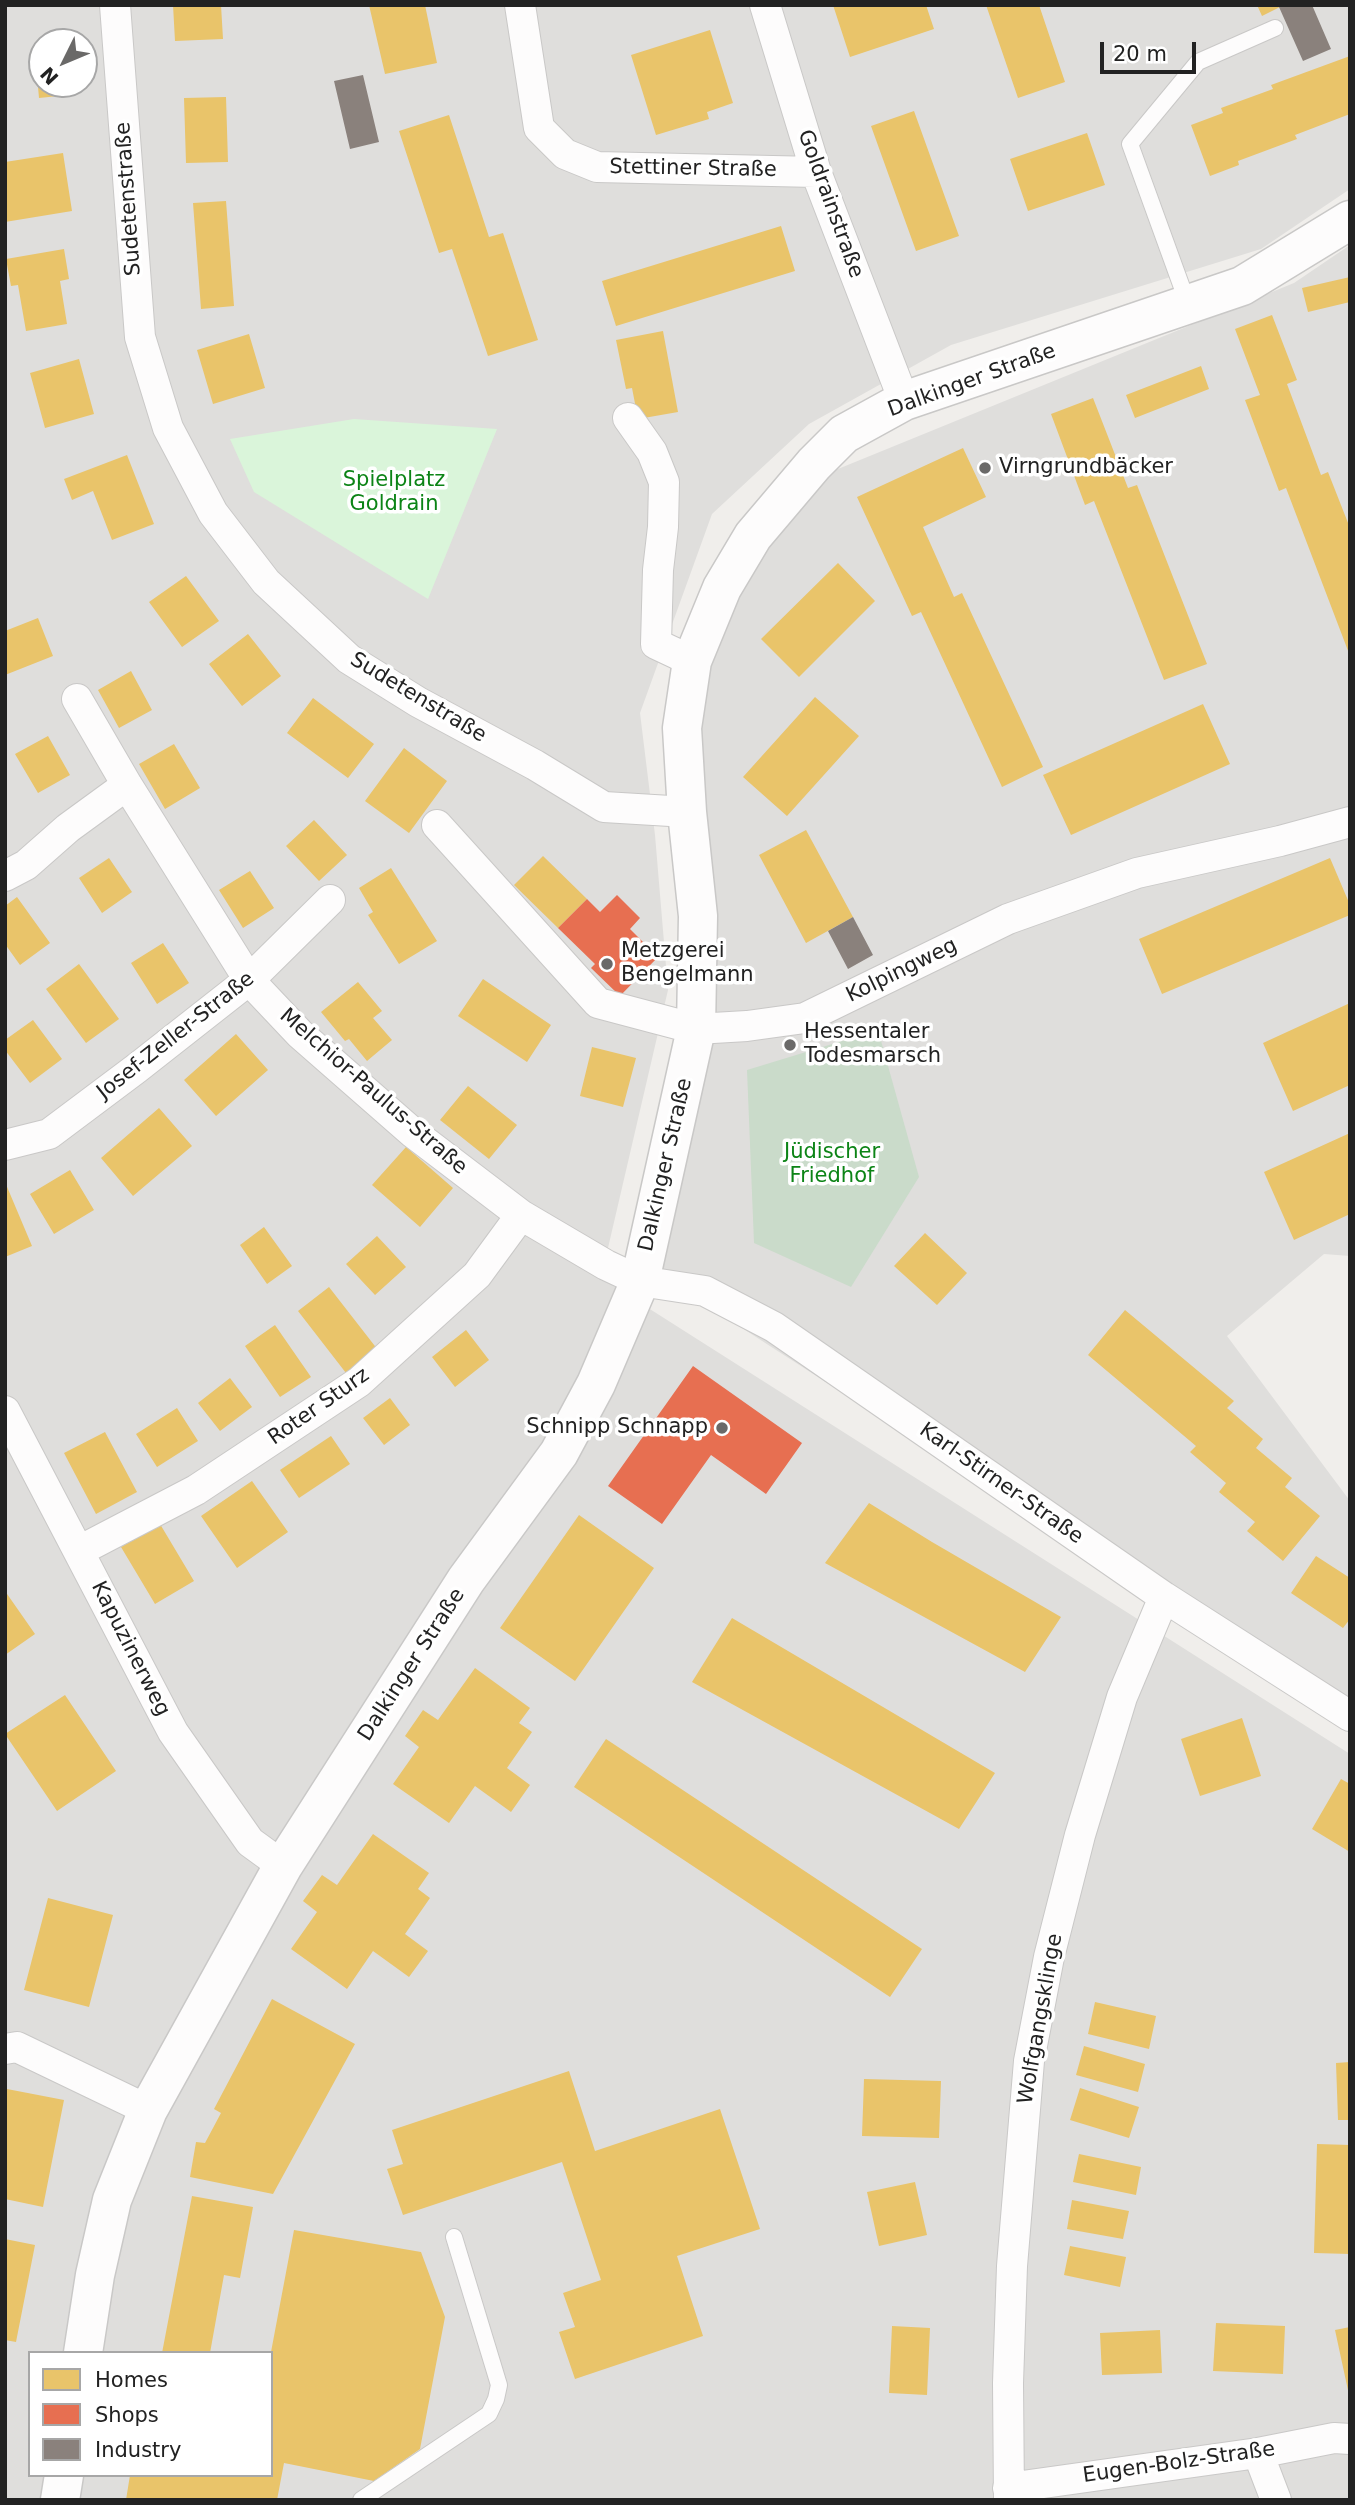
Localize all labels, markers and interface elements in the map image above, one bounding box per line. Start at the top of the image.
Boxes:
north arrow [28,28,98,98]
scale bar [1103,28,1199,72]
text: 20 m [1113,42,1167,66]
text: N [36,63,63,89]
street label: Sudetenstraße [111,121,147,277]
street label: Goldrainstraße [792,127,868,281]
street label: Stettiner Straße [609,155,777,183]
street label: Dalkinger Straße [885,339,1059,423]
place label: Virngrundbäcker [999,455,1173,481]
marker: Virngrundbäcker [977,460,993,476]
park label: Spielplatz Goldrain [343,468,445,518]
street label: Sudetenstraße [345,647,491,749]
street label: Kolpingweg [842,933,962,1009]
place label: Metzgerei Bengelmann [621,939,754,989]
marker: Metzgerei Bengelmann [599,956,615,972]
street label: Josef-Zeller-Straße [92,967,260,1105]
street label: Melchior-Paulus-Straße [274,1004,472,1180]
place label: Hessentaler Todesmarsch [804,1020,941,1070]
marker: Hessentaler Todesmarsch [782,1037,798,1053]
street label: Dalkinger Straße [634,1076,698,1254]
park label: Jüdischer Friedhof [784,1140,880,1190]
street label: Roter Sturz [264,1363,374,1451]
place label: Schnipp Schnapp [526,1415,708,1441]
street label: Karl-Stirner-Straße [914,1418,1088,1550]
marker: Schnipp Schnapp [714,1420,730,1436]
street label: Kapuzinerweg [85,1577,175,1721]
street label: Dalkinger Straße [353,1584,471,1746]
street label: Wolfgangsklinge [1014,1932,1068,2106]
legend [28,2351,273,2477]
text: Homes [95,2368,168,2392]
text: Shops [95,2403,159,2427]
street label: Eugen-Bolz-Straße [1081,2437,1277,2489]
text: Industry [95,2438,181,2462]

